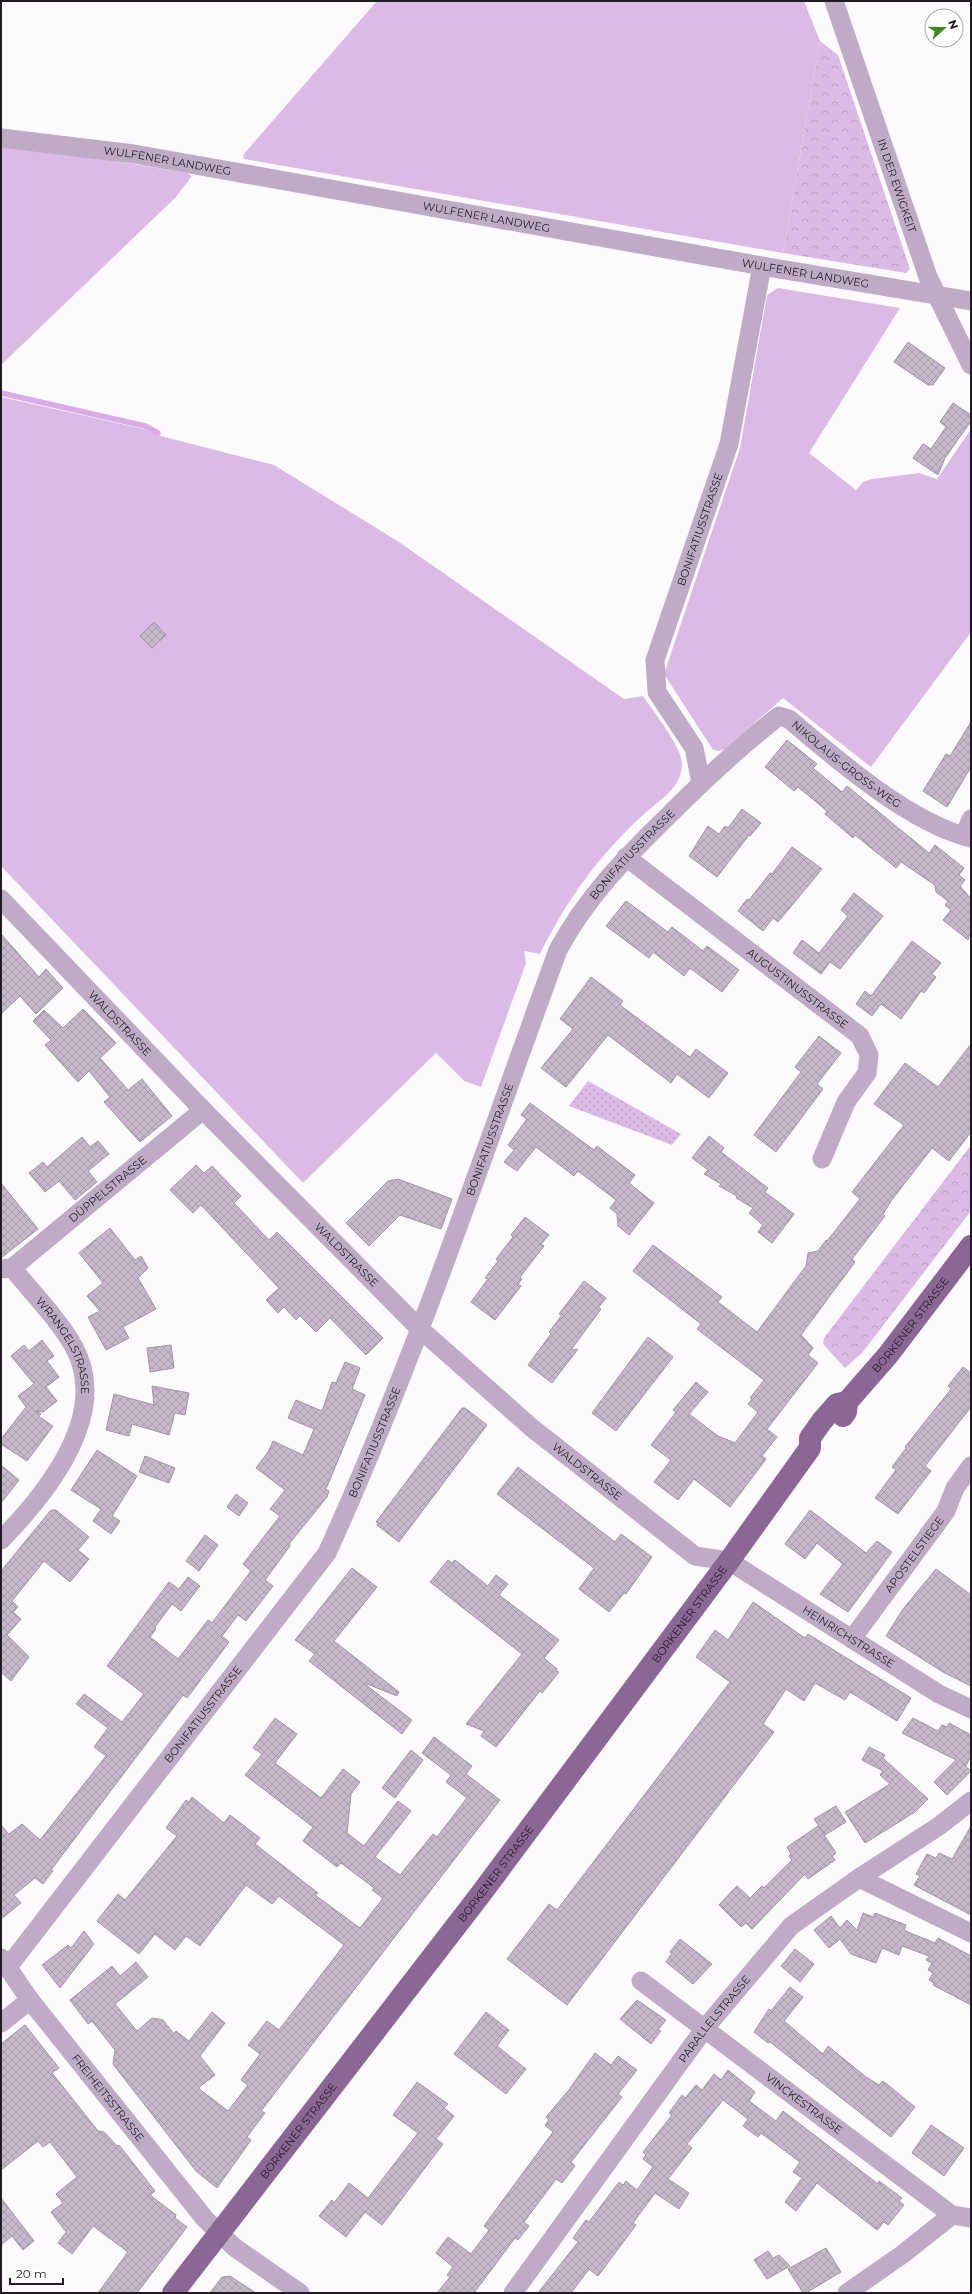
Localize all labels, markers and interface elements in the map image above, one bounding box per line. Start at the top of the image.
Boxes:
north arrow [924,8,964,48]
text: N [945,18,961,31]
street label: IN DER EWIGKEIT [874,137,920,235]
street label: WULFENER LANDWEG [103,143,232,178]
street label: WULFENER LANDWEG [422,199,551,235]
street label: WULFENER LANDWEG [741,256,870,291]
street label: BONIFATIUSSTRASSE [674,471,726,588]
street label: NIKOLAUS-GROSS-WEG [789,718,904,811]
street label: BONIFATIUSSTRASSE [586,806,678,902]
street label: AUGUSTINUSSTRASSE [744,945,851,1032]
street label: WALDSTRASSE [85,988,154,1059]
street label: BONIFATIUSSTRASSE [463,1081,516,1198]
street label: DÜPPELSTRASSE [66,1153,149,1225]
street label: WALDSTRASSE [312,1220,381,1290]
street label: BORKENER STRASSE [869,1274,952,1376]
street label: WRANGELSTRASSE [33,1294,92,1394]
street label: BONIFATIUSSTRASSE [345,1385,404,1500]
street label: WALDSTRASSE [549,1440,625,1503]
street label: APOSTELSTIEGE [881,1513,947,1595]
street label: BORKENER STRASSE [649,1563,730,1665]
street label: HEINRICHSTRASSE [800,1602,897,1671]
street label: BONIFATIUSSTRASSE [161,1663,245,1766]
street label: BORKENER STRASSE [455,1823,536,1925]
street label: PARALLELSTRASSE [675,1973,753,2065]
street label: FREIHEITSSTRASSE [69,2051,147,2144]
street label: VINCKESTRASSE [763,2070,845,2137]
street label: BORKENER STRASSE [257,2080,340,2181]
scale bar [10,2260,63,2286]
text: 20 m [16,2266,47,2281]

